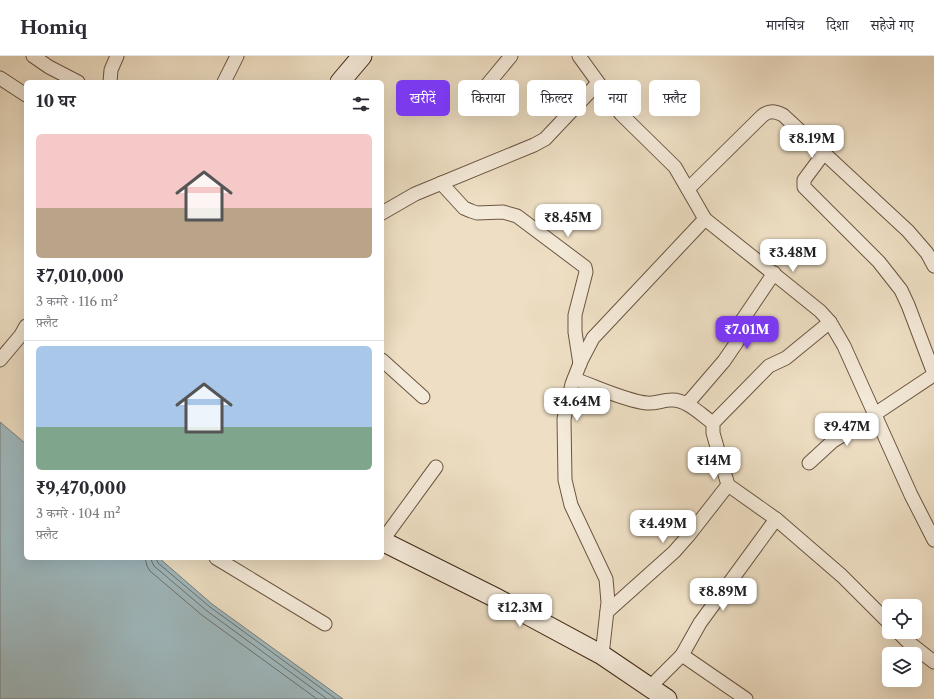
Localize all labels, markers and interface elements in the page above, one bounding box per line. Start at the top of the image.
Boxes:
text: Homiq [20,16,87,39]
text: मानचित्र [766,16,804,34]
text: दिशा [826,16,848,34]
text: सहेजे गए [870,16,914,34]
chip: खरीदें [396,80,450,116]
chip: किराया [458,80,519,116]
chip: फ़िल्टर [527,80,586,116]
chip: नया [594,80,641,116]
chip: फ़्लैट [649,80,700,116]
text: 10 घर [36,91,75,111]
icon: filters [350,93,372,115]
pin: ₹8.19M [779,125,845,159]
text: ₹8.19M [789,130,835,146]
icon: home [168,160,240,232]
pin: ₹8.45M [535,204,601,238]
text: ₹8.45M [544,209,592,225]
pin: ₹3.48M [760,239,826,273]
text: ₹3.48M [769,244,817,260]
text: ₹7,010,000 [36,266,124,286]
text: 3 कमरे · 116 m² [36,293,118,309]
text: फ़्लैट [36,314,58,330]
pin: ₹7.01M [714,316,780,350]
text: ₹7.01M [725,321,769,337]
icon: home [168,372,240,444]
pin: ₹4.64M [544,388,610,422]
text: ₹4.64M [553,393,601,409]
pin: ₹9.47M [814,413,880,447]
text: ₹9.47M [824,418,870,434]
pin: ₹14M [690,447,738,481]
text: ₹14M [697,452,731,468]
text: ₹9,470,000 [36,478,126,498]
text: 3 कमरे · 104 m² [36,505,121,521]
pin: ₹4.49M [630,510,696,544]
text: ₹4.49M [639,515,687,531]
text: फ़्लैट [36,526,58,542]
pin: ₹8.89M [690,578,756,612]
text: ₹8.89M [699,583,747,599]
pin: ₹12.3M [487,594,553,628]
text: ₹12.3M [497,599,543,615]
map controls [882,599,922,687]
button: locate [882,599,922,639]
button: layers [882,647,922,687]

